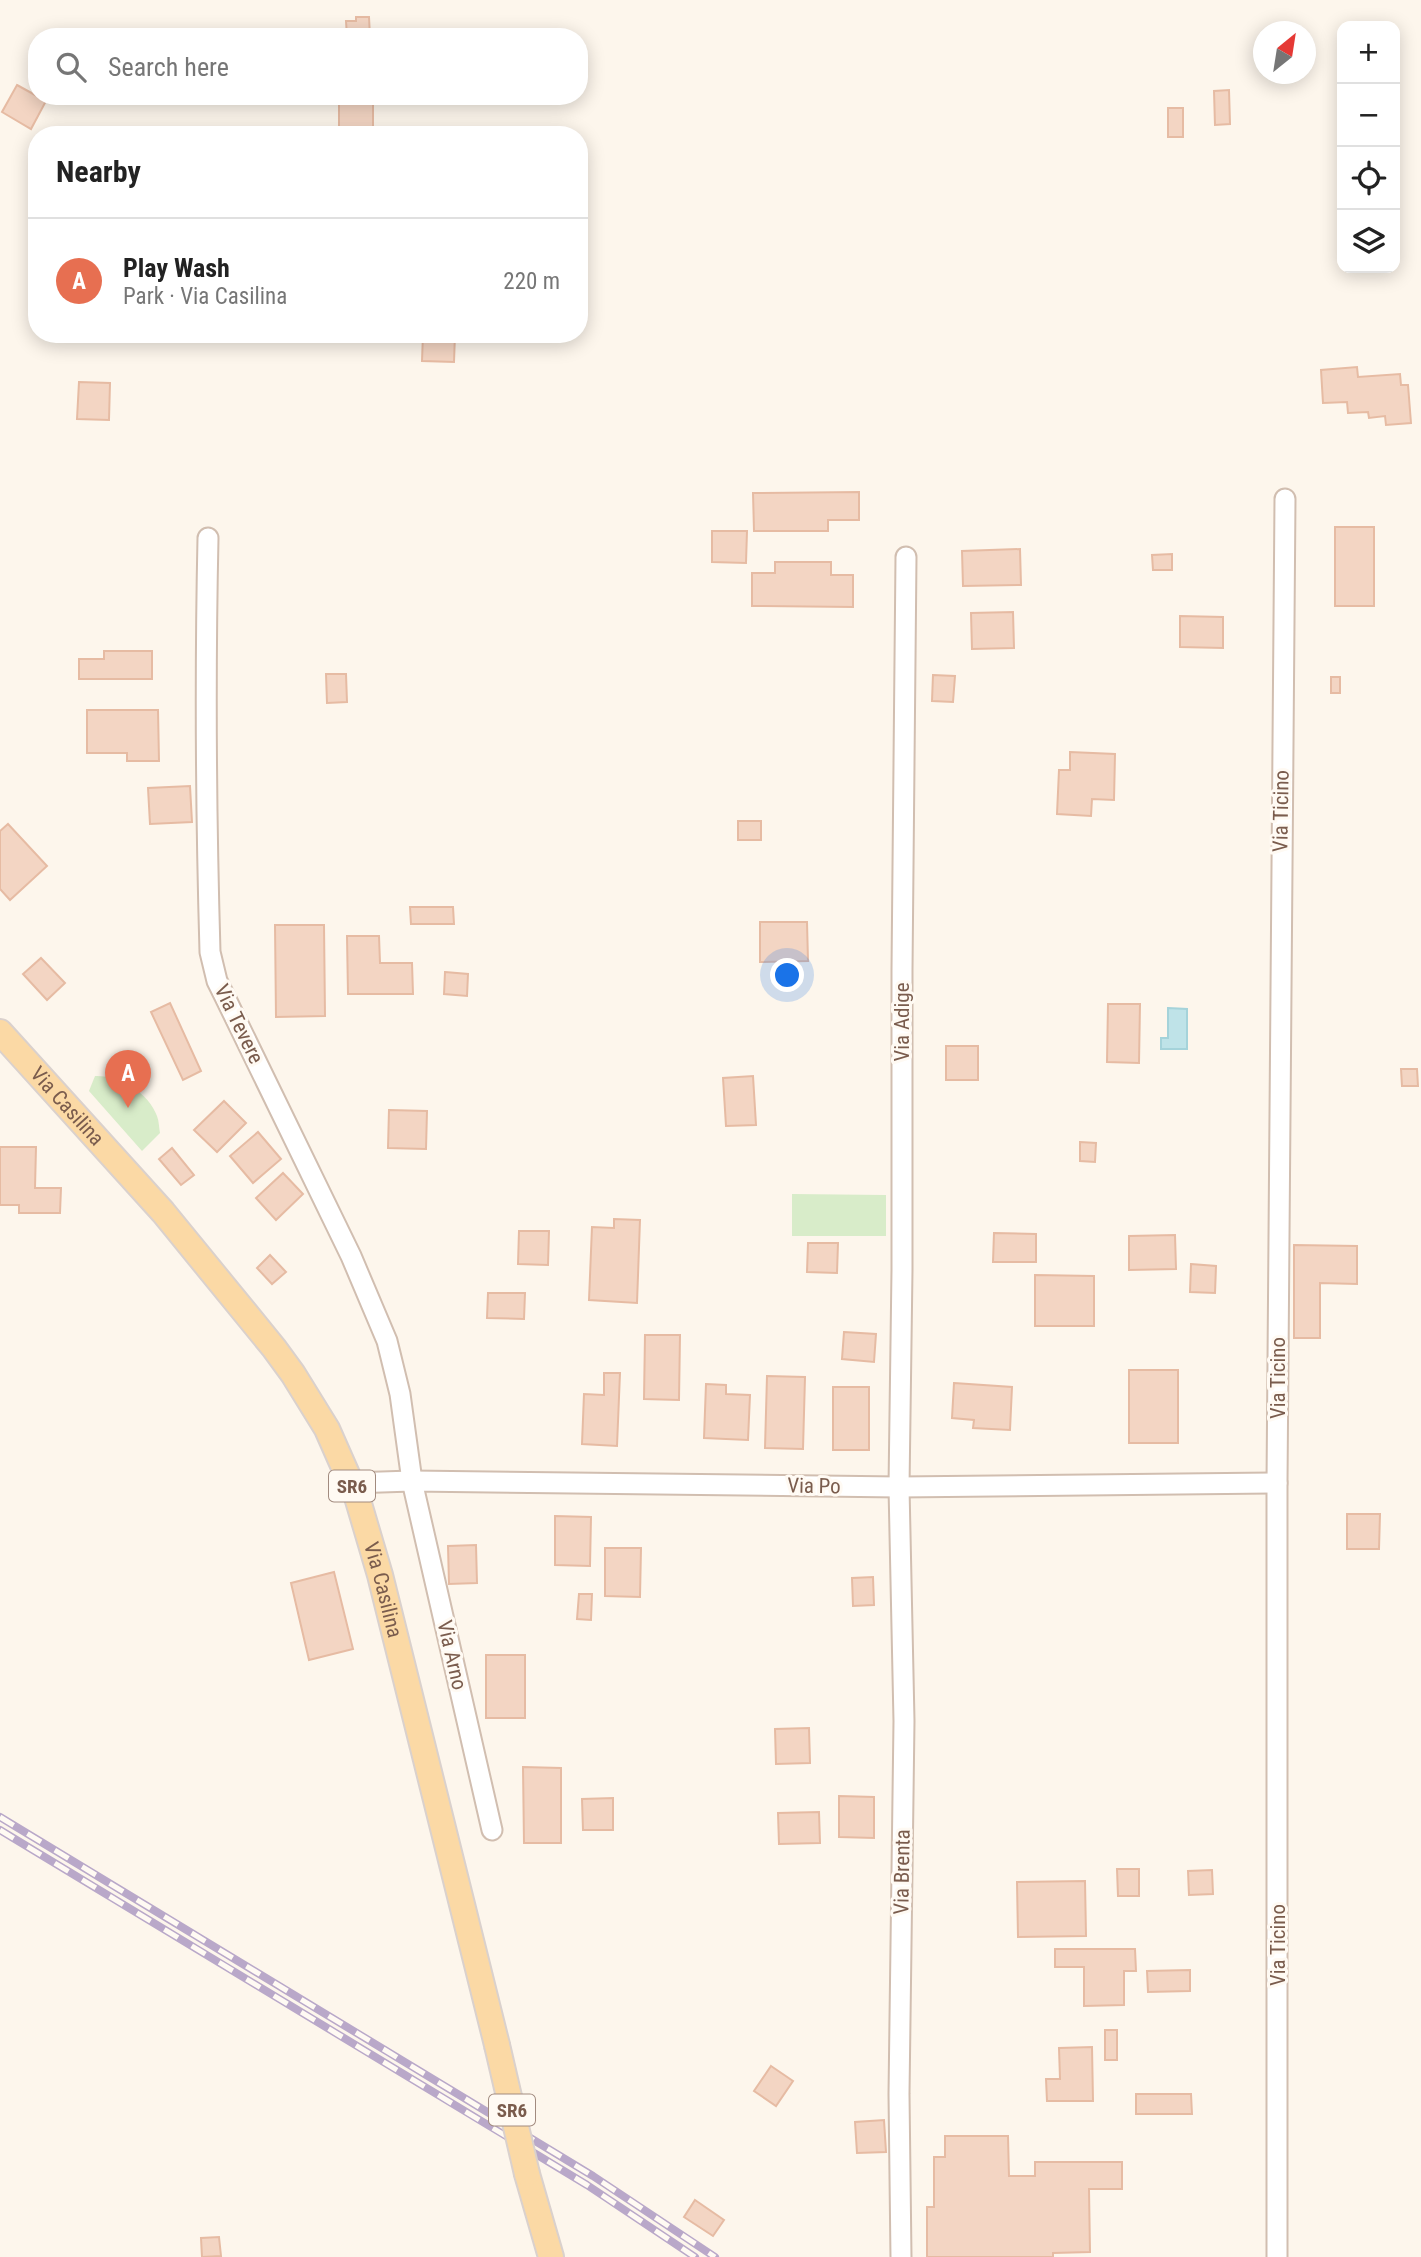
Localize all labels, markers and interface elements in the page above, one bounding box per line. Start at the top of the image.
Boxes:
north arrow [1253,21,1316,84]
map controls [1337,21,1400,273]
button: + [1337,21,1400,84]
search box [28,28,588,105]
icon: search [52,48,90,86]
text: Search here [108,52,229,82]
button: − [1337,84,1400,147]
button: locate [1337,147,1400,210]
text: Nearby [56,154,141,189]
button: layers [1337,210,1400,273]
text: Play Wash [123,253,230,283]
text: A [72,268,86,295]
text: 220 m [503,268,560,295]
text: Park · Via Casilina [123,283,287,310]
street label: Via Ticino [1268,770,1294,852]
your location [770,958,804,992]
street label: Via Tevere [209,980,269,1068]
street label: Via Adige [890,982,914,1062]
pin: A [105,1050,151,1108]
street label: Via Casilina [25,1062,109,1150]
street label: Via Ticino [1266,1337,1290,1419]
road number: SR6 [329,1470,375,1502]
street label: Via Po [787,1474,841,1498]
street label: Via Casilina [359,1539,407,1640]
street label: Via Arno [432,1618,472,1692]
street label: Via Brenta [889,1829,915,1915]
street label: Via Ticino [1266,1904,1290,1986]
road number: SR6 [489,2094,535,2126]

